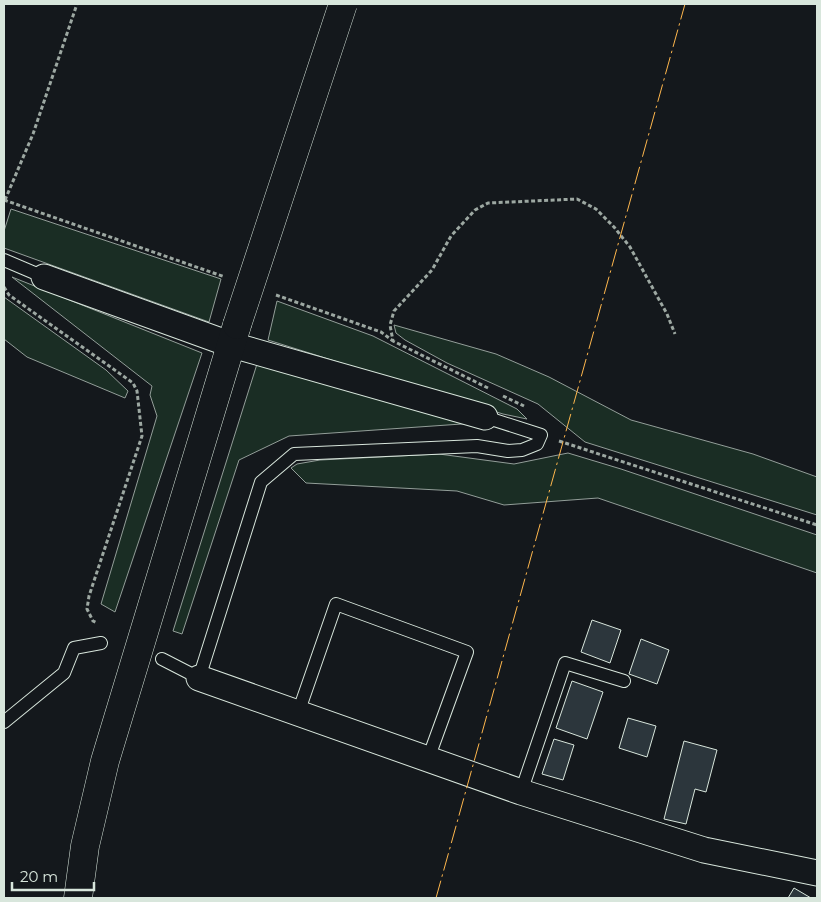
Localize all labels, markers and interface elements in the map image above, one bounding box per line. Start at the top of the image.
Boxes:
scale bar [12,860,95,892]
text: 20 m [20,867,58,886]

